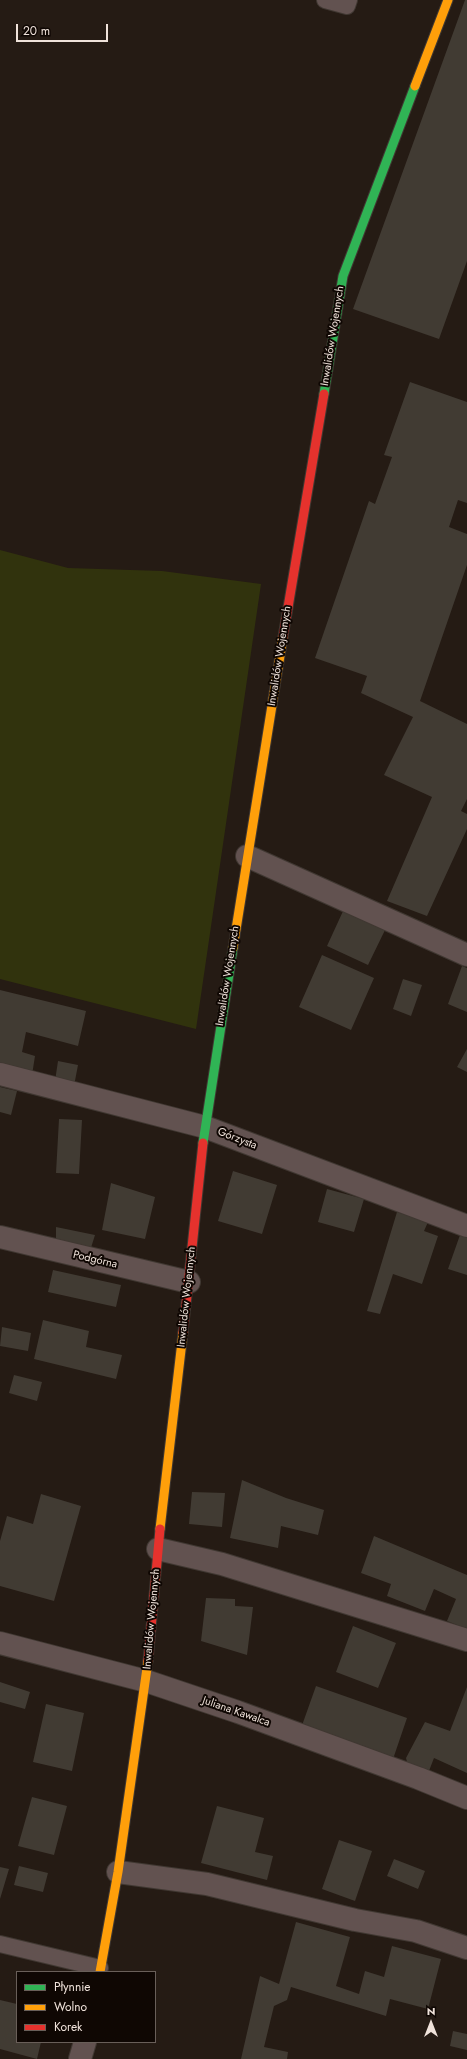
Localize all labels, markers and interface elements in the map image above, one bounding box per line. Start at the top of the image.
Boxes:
scale bar [18,16,110,42]
text: 20 m [23,22,50,40]
street label: Inwalidów Wojennych [319,285,347,387]
street label: Inwalidów Wojennych [266,605,294,707]
street label: Inwalidów Wojennych [214,925,242,1027]
street label: Górzysta [215,1125,259,1153]
street label: Inwalidów Wojennych [175,1246,199,1348]
street label: Podgórna [72,1248,118,1272]
street label: Inwalidów Wojennych [141,1568,163,1670]
street label: Juliana Kawalca [200,1694,272,1730]
legend [16,1971,156,2043]
text: Płynnie [54,1978,91,1996]
text: Wolno [54,1998,87,2016]
north arrow [411,2003,451,2043]
text: N [427,2003,435,2019]
text: Korek [54,2018,82,2036]

